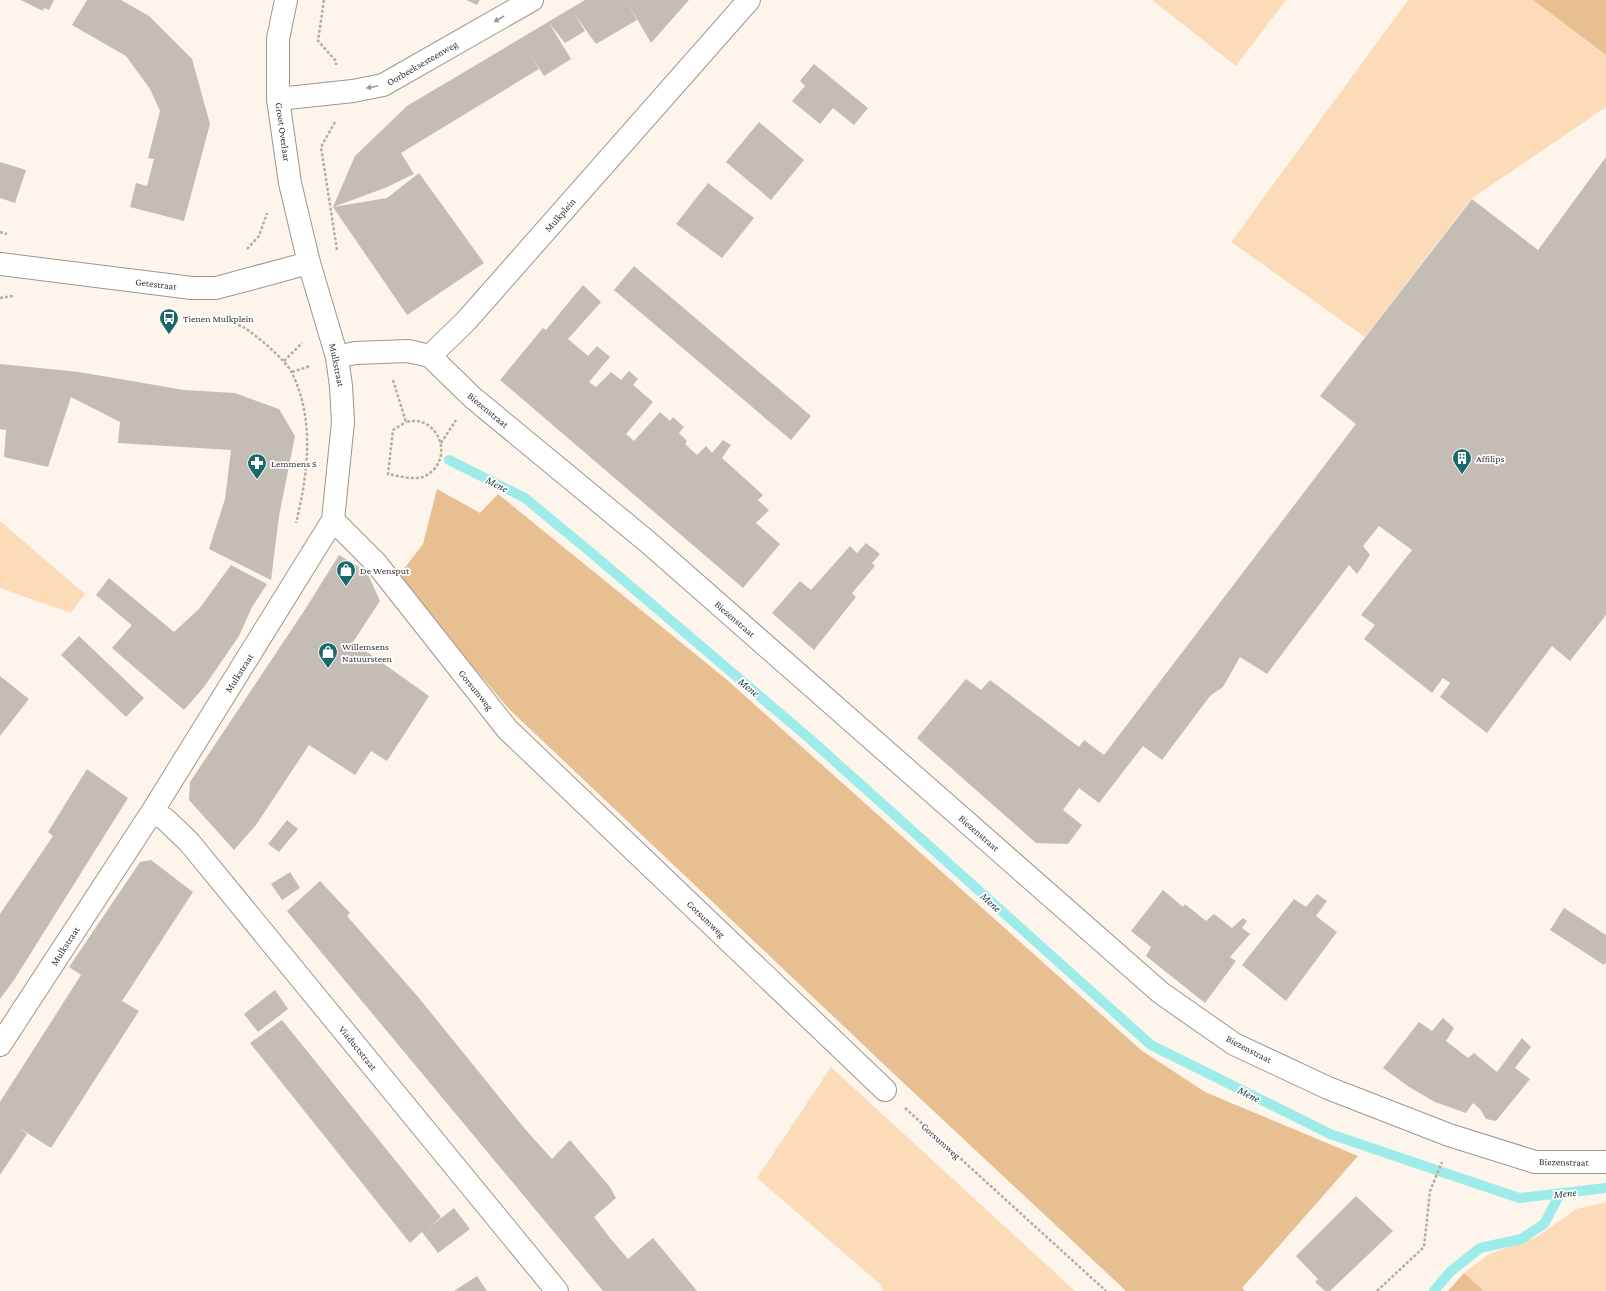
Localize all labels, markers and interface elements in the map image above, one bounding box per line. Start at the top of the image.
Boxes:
one-way arrow [493,16,504,23]
street label: Oorbeeksesteenweg [385,38,460,88]
one-way arrow [366,84,378,90]
street label: Groot Overlaar [273,102,293,163]
street label: Mulkplein [542,195,578,234]
street label: Getestraat [135,276,178,292]
bus stop icon: Tienen Mulkplein [158,307,180,335]
place label: Tienen Mulkplein [183,313,254,324]
street label: Mulkstraat [327,342,347,388]
street label: Biezenstraat [465,390,511,431]
building icon: Affilips [1451,447,1473,475]
pharmacy icon: Lemmens S [246,452,268,480]
place label: Affilips [1476,453,1504,464]
place label: Lemmens S [271,458,317,469]
water label: Mene [483,473,511,495]
shop icon: De Wensput [335,559,357,587]
place label: De Wensput [360,565,410,576]
street label: Biezenstraat [713,599,758,640]
shop icon: Willemsens Natuursteen [317,641,339,669]
place label: Willemsens Natuursteen [342,641,393,664]
street label: Mulkstraat [223,651,256,695]
street label: Gorsumweg [456,668,496,712]
water label: Mene [736,674,762,700]
street label: Biezenstraat [957,813,1002,854]
water label: Mene [978,889,1004,915]
street label: Gorsumweg [685,898,727,940]
street label: Mulkstraat [48,924,82,967]
street label: Viaductstraat [337,1024,380,1073]
street label: Biezenstraat [1224,1033,1274,1065]
water label: Mene [1235,1083,1263,1105]
street label: Gorsumweg [919,1121,963,1161]
street label: Biezenstraat [1539,1156,1590,1168]
water label: Mene [1552,1186,1578,1200]

